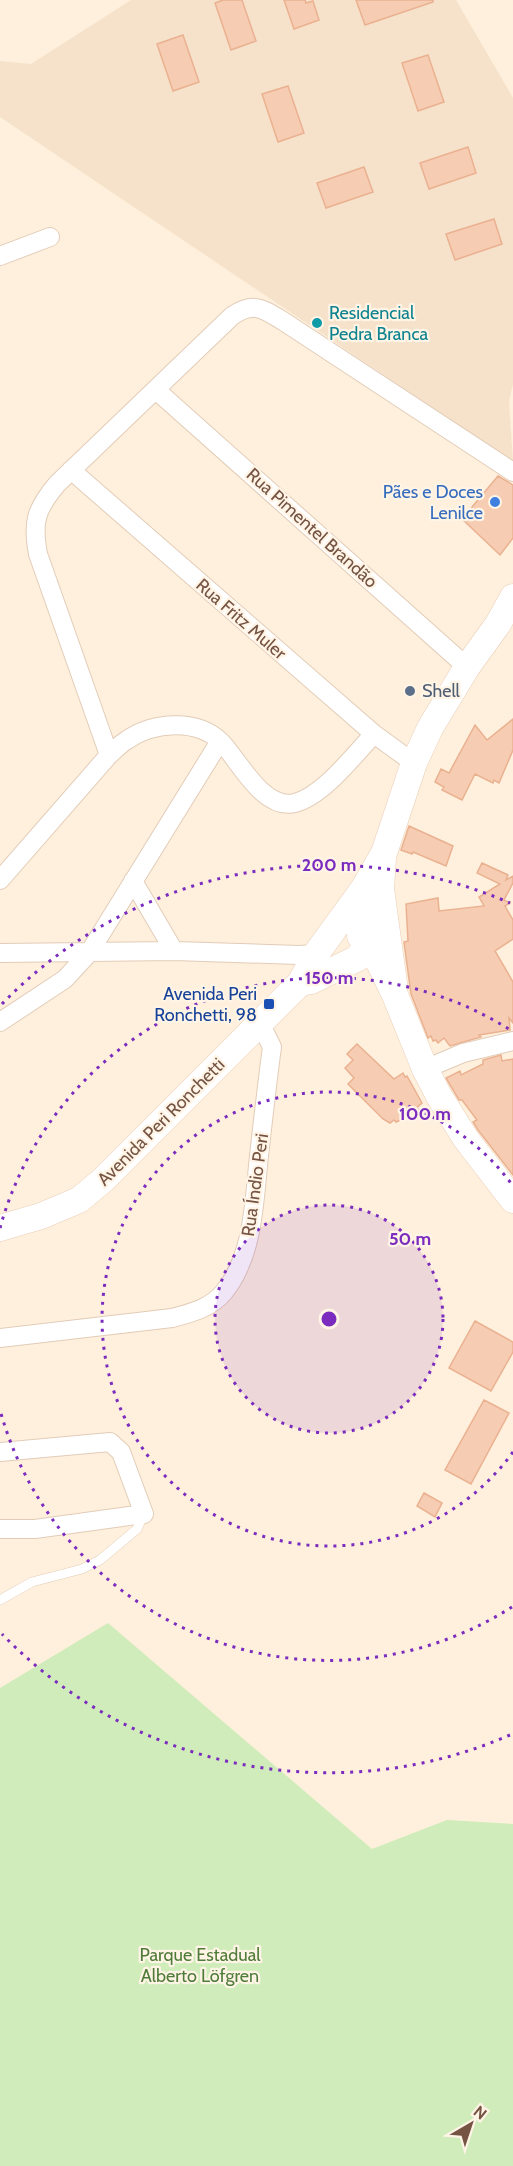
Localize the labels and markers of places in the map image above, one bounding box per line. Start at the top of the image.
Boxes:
place label: Residencial Pedra Branca [329,302,429,345]
marker: Residencial Pedra Branca [310,316,324,330]
place label: Pães e Doces Lenilce [383,481,483,524]
marker: Pães e Doces Lenilce [488,495,502,509]
place label: Shell [422,680,461,702]
marker: Shell [403,684,417,698]
place label: Avenida Peri Ronchetti, 98 [154,983,257,1026]
marker: Avenida Peri Ronchetti, 98 [262,997,276,1011]
centre of rings [319,1309,339,1329]

